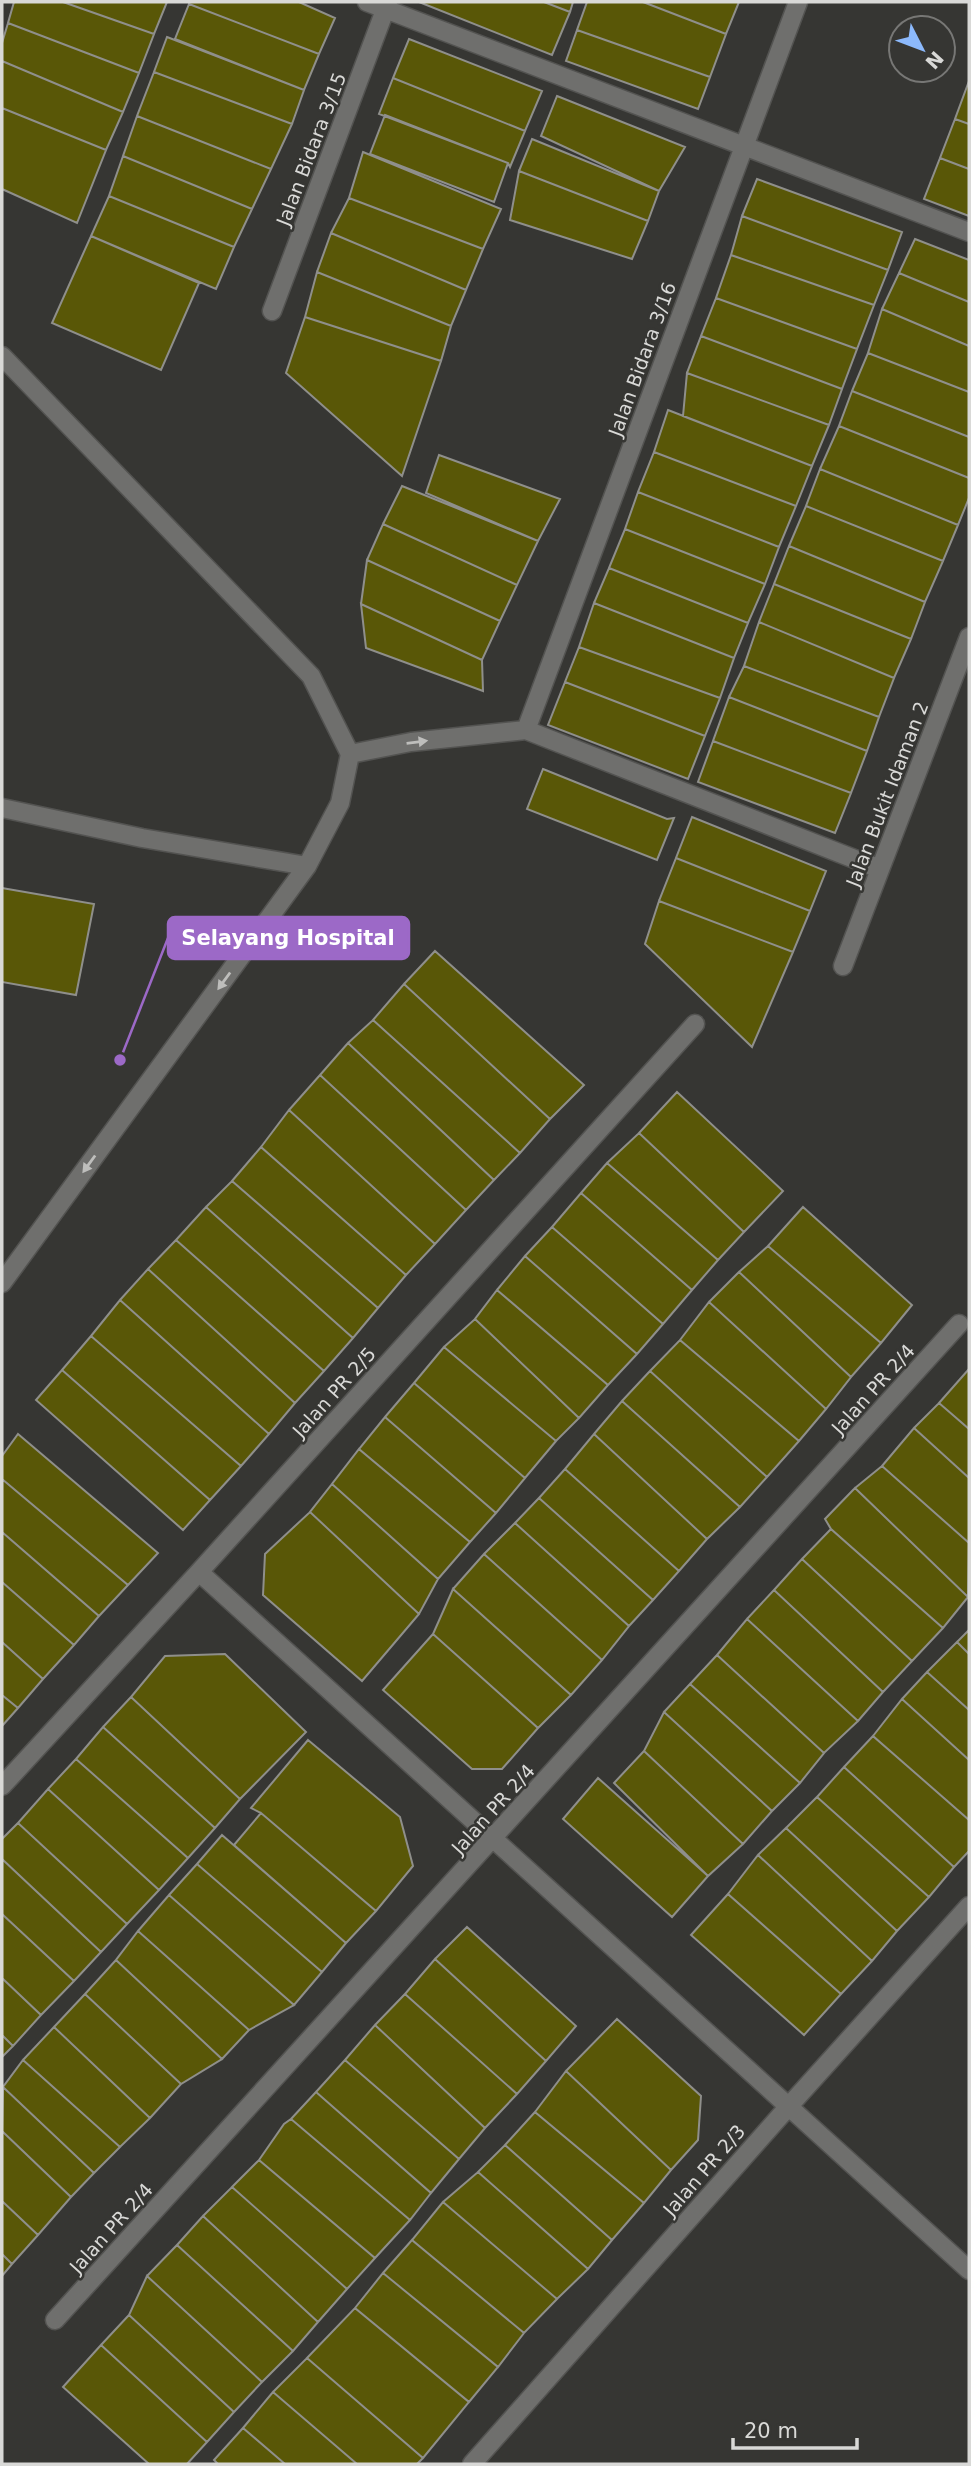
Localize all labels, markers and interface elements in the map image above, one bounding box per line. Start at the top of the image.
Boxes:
north arrow [887,14,957,84]
text: N [921,47,948,74]
street label: Jalan Bidara 3/15 [271,69,350,230]
street label: Jalan Bidara 3/16 [604,279,680,440]
street label: Jalan Bukit Idaman 2 [841,698,933,891]
one-way arrow [406,736,428,747]
callout: Selayang Hospital [168,917,409,959]
text: Selayang Hospital [181,926,395,950]
one-way arrow [217,972,231,990]
one-way arrow [83,1155,97,1173]
street label: Jalan PR 2/4 [826,1339,919,1439]
street label: Jalan PR 2/5 [287,1342,380,1442]
street label: Jalan PR 2/4 [446,1759,539,1859]
street label: Jalan PR 2/3 [658,2120,750,2221]
street label: Jalan PR 2/4 [64,2178,157,2278]
scale bar [733,2406,857,2450]
text: 20 m [744,2419,798,2443]

